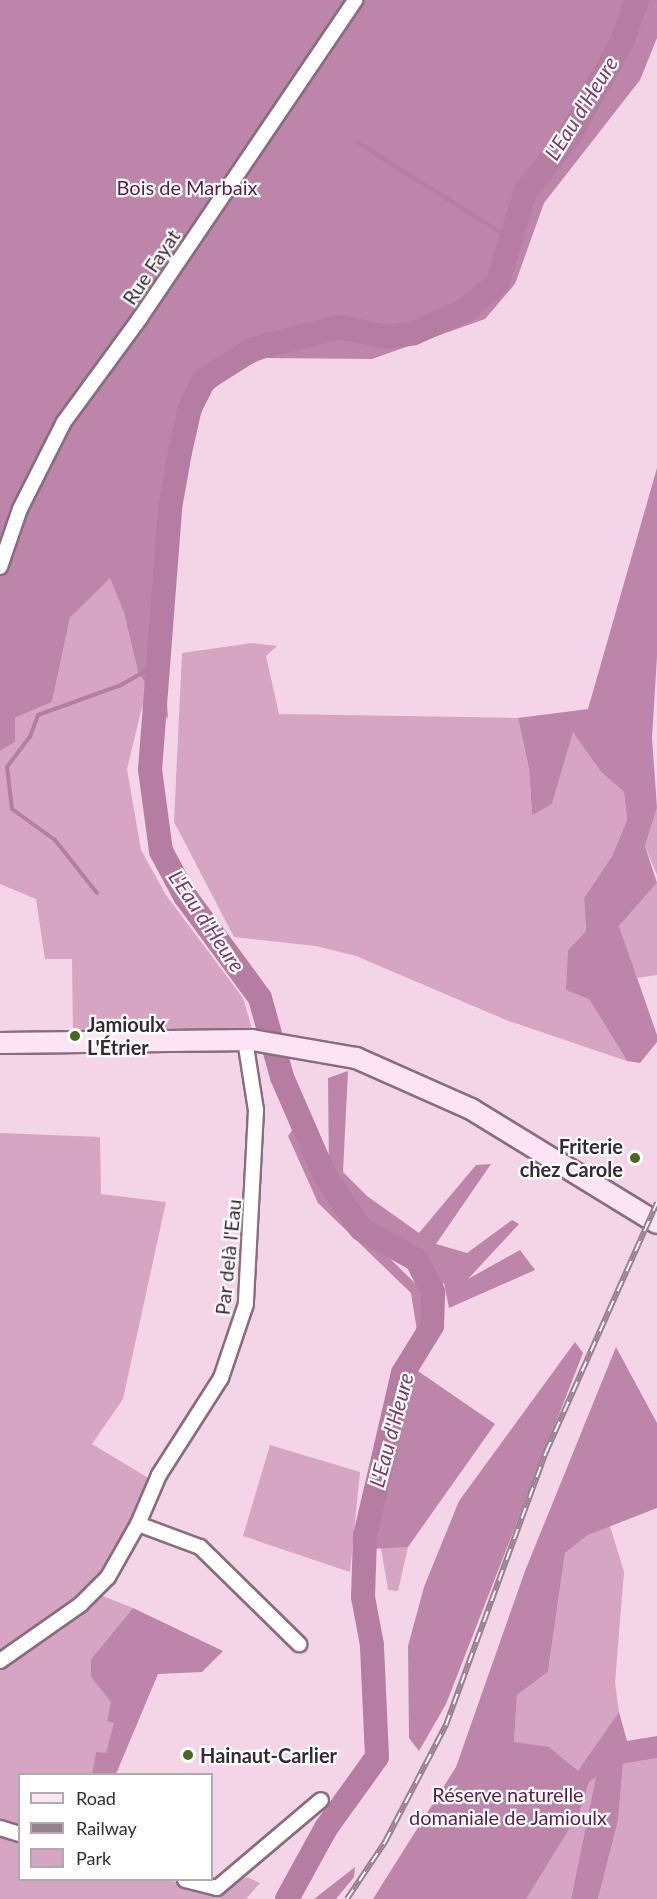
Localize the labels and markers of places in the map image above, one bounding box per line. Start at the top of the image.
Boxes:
place label: Jamioulx L'Étrier [87,1012,165,1059]
marker: Jamioulx L'Étrier [68,1029,82,1043]
place label: Friterie chez Carole [520,1134,623,1181]
marker: Friterie chez Carole [628,1151,642,1165]
place label: Hainaut-Carlier [200,1743,337,1767]
marker: Hainaut-Carlier [181,1748,195,1762]

